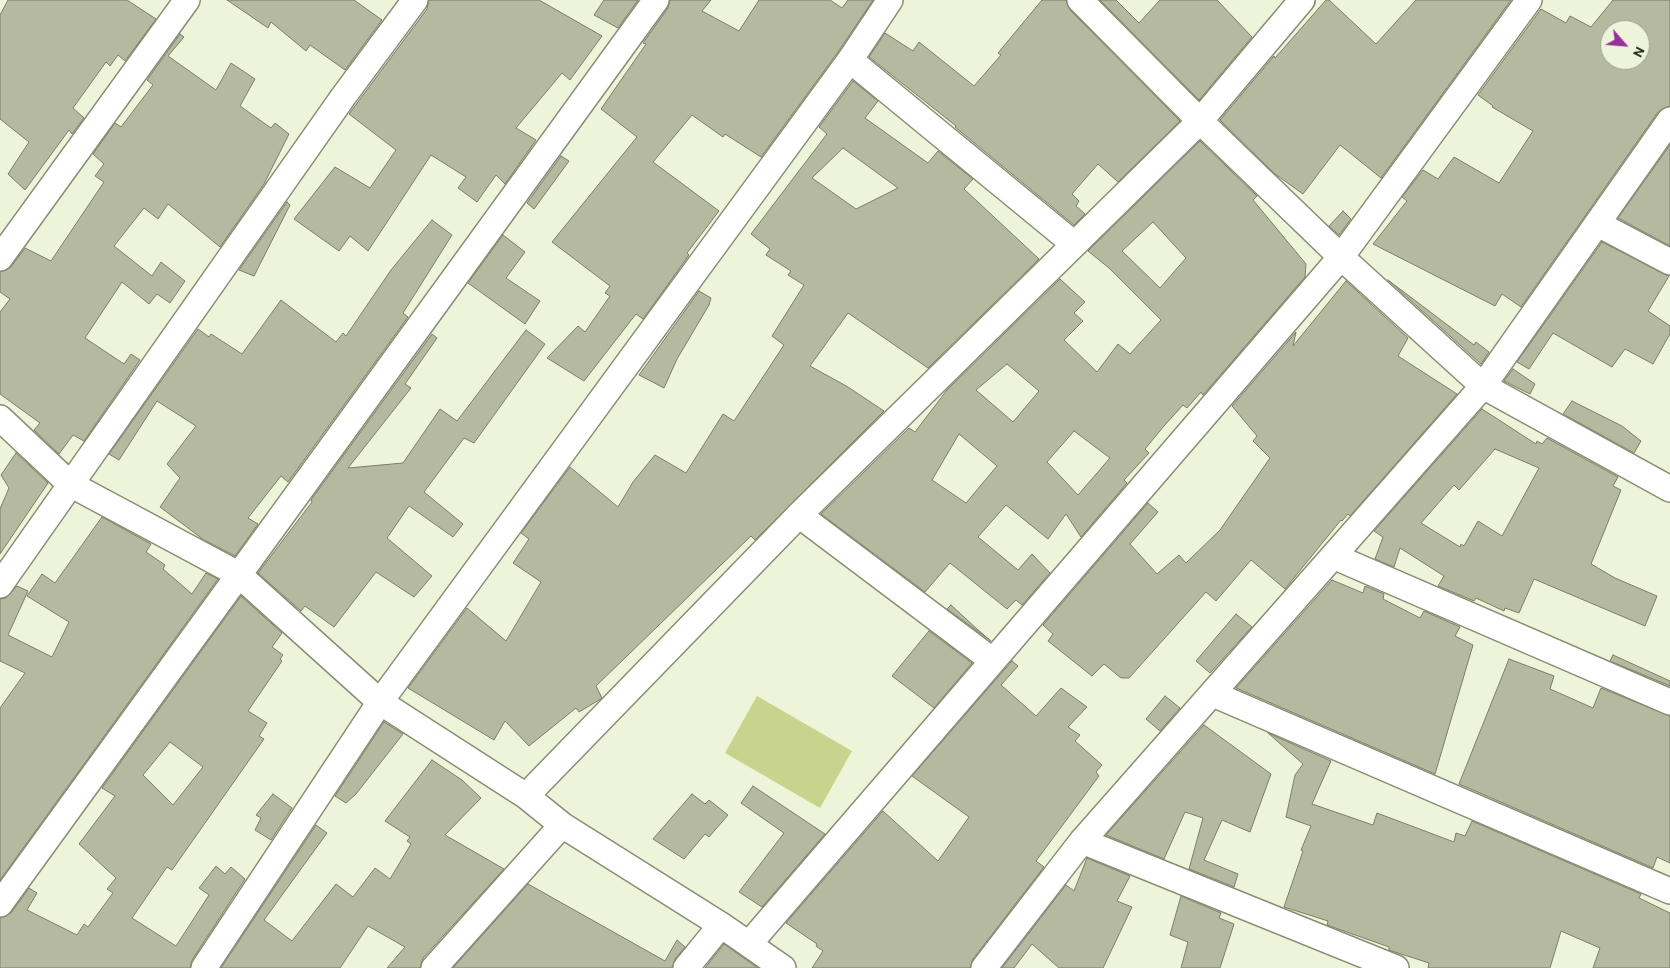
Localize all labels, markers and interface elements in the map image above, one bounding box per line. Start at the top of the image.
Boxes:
north arrow [1600,20,1650,70]
text: N [1628,43,1648,60]

